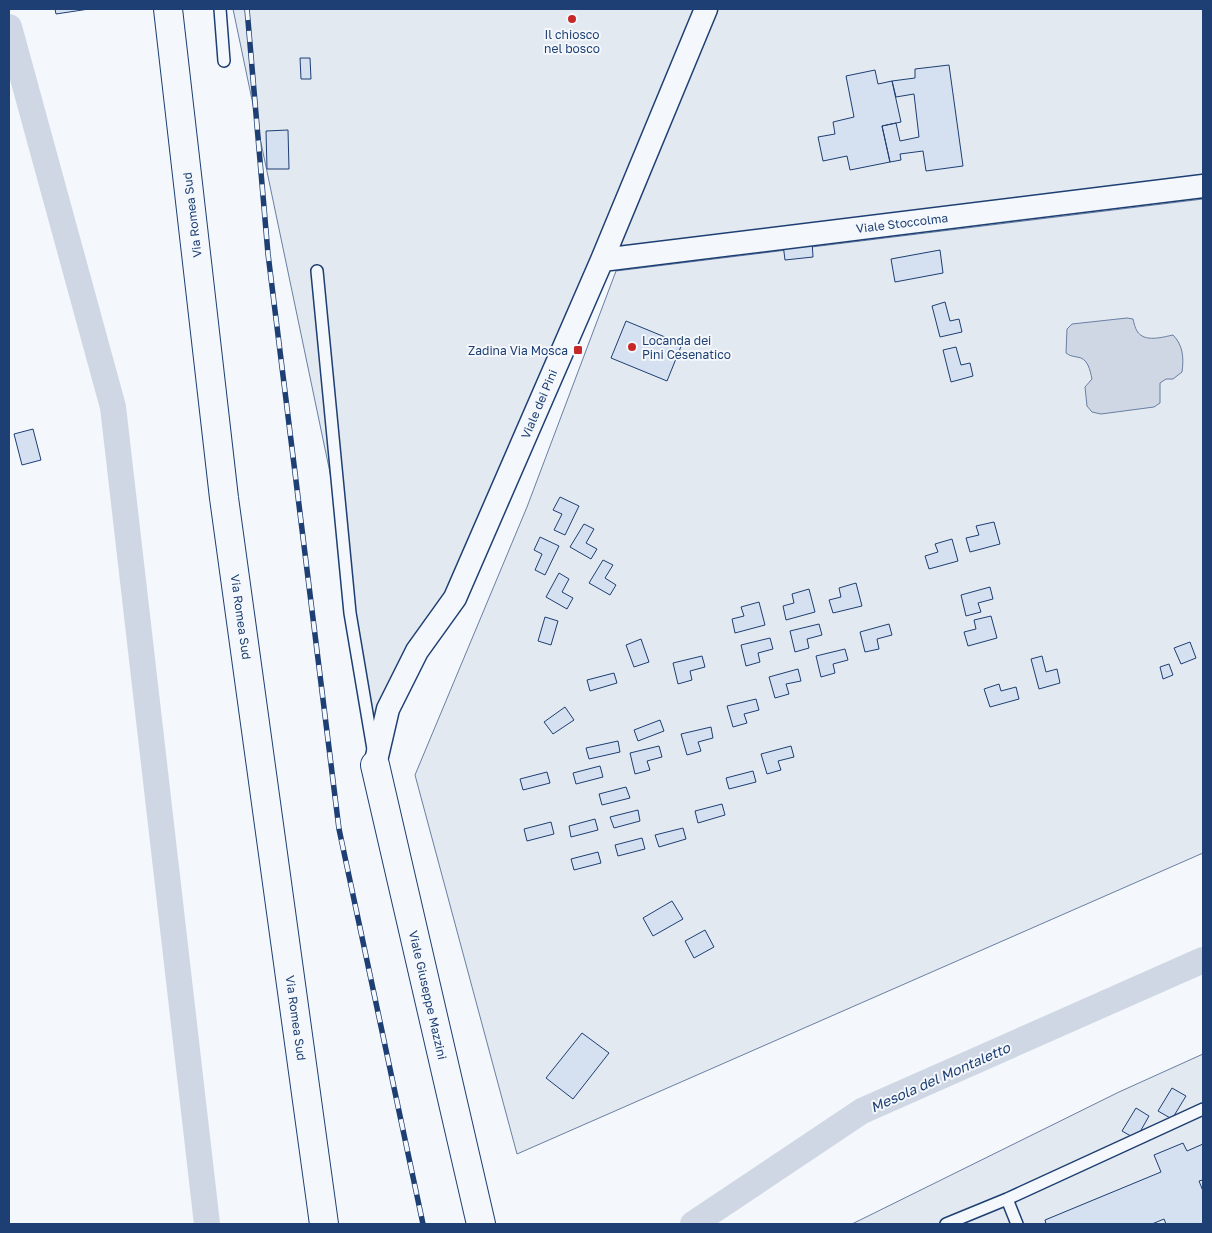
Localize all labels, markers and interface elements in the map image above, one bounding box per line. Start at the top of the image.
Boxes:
marker: Il chiosco nel bosco [566,13,578,25]
place label: Il chiosco nel bosco [544,27,600,56]
street label: Via Romea Sud [179,171,205,259]
street label: Viale Stoccolma [855,210,949,236]
place label: Locanda dei Pini Cesenatico [642,333,731,362]
marker: Locanda dei Pini Cesenatico [626,341,638,353]
place label: Zadina Via Mosca [468,343,568,358]
marker: Zadina Via Mosca [572,344,584,356]
street label: Viale dei Pini [518,367,560,441]
street label: Via Romea Sud [228,573,254,661]
street label: Viale Giuseppe Mazzini [406,929,450,1061]
street label: Via Romea Sud [283,974,309,1062]
water label: Mesola del Montaletto [868,1038,1014,1115]

